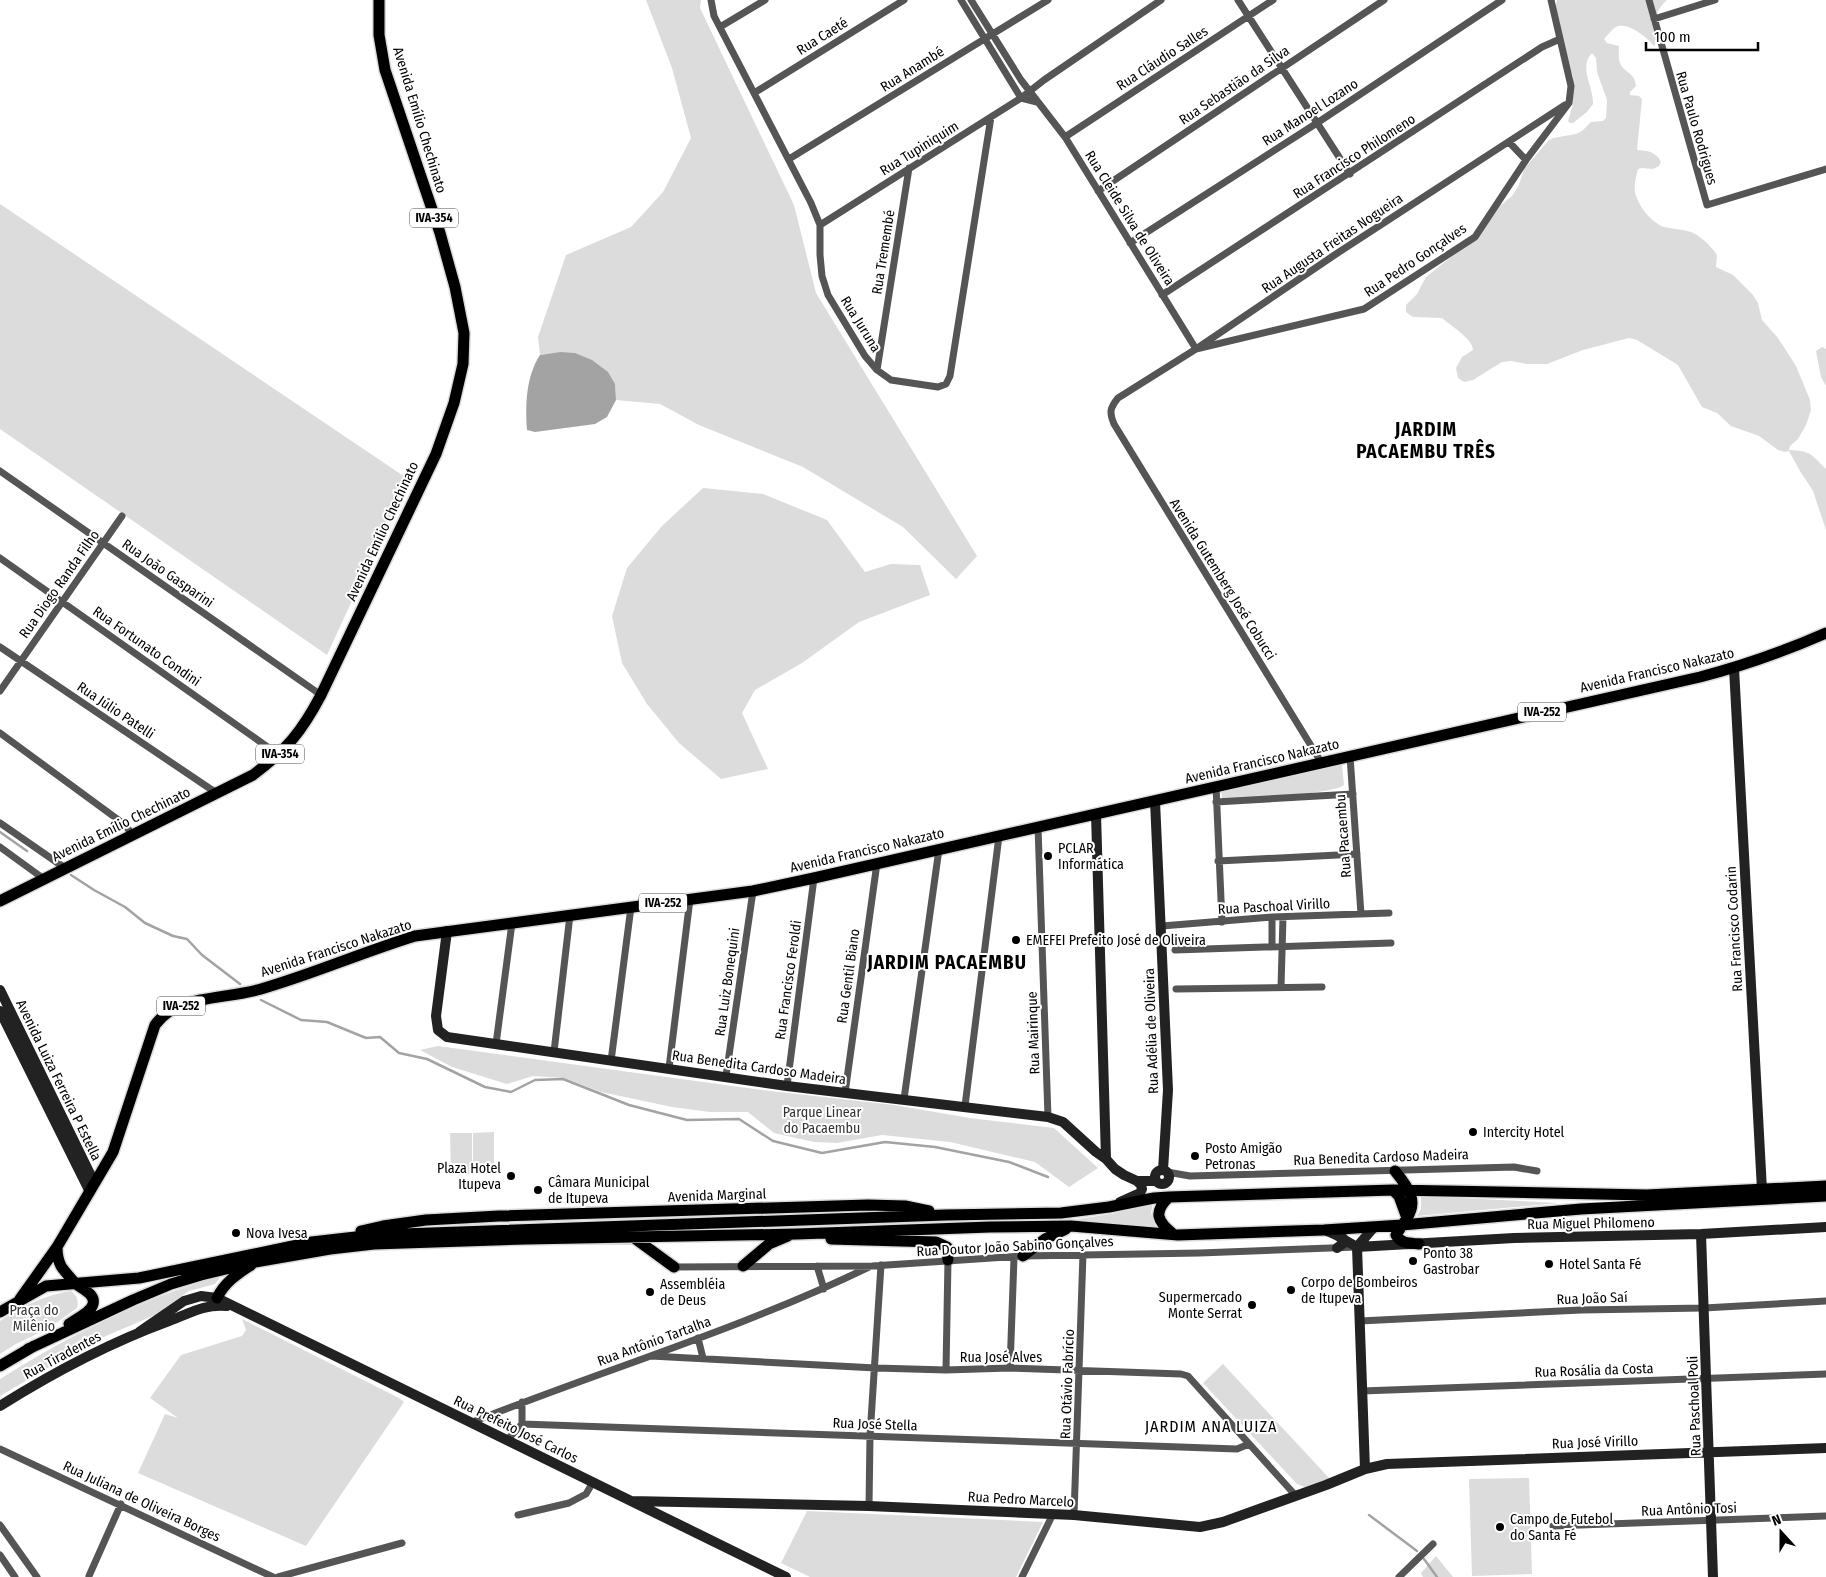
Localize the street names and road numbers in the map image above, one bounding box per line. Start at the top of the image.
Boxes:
street label: Rua Caeté [794,14,851,59]
street label: Rua Cláudio Salles [1113,23,1211,94]
street label: Rua Sebastião da Silva [1176,42,1293,129]
street label: Rua Anambé [877,43,947,96]
street label: Avenida Emílio Chechinato [389,45,450,195]
street label: Rua Paulo Rodrigues [1672,69,1721,187]
street label: Rua Manoel Lozano [1259,75,1361,150]
street label: Rua Francisco Philomeno [1290,110,1419,202]
street label: Rua Tupiniquim [877,118,962,179]
street label: Rua Cleide Silva de Oliveira [1081,148,1178,289]
street label: Rua Augusta Freitas Nogueira [1258,190,1406,297]
road number: IVA-354 [410,208,458,228]
street label: Rua Tremembé [868,209,899,296]
street label: Rua Pedro Gonçalves [1361,220,1470,301]
street label: Rua Juruna [837,293,884,355]
street label: Avenida Emílio Chechinato [343,459,422,604]
street label: Avenida Gutemberg José Cobucci [1166,496,1279,663]
street label: Rua Diogo Randa Filho [16,527,103,642]
street label: Rua João Gasparini [119,535,217,611]
street label: Rua Fortunato Condini [90,603,204,690]
street label: Avenida Francisco Nakazato [1578,644,1736,697]
street label: Rua Júlio Patelli [74,678,158,743]
road number: IVA-252 [1518,702,1566,722]
street label: Avenida Francisco Nakazato [1183,735,1341,788]
road number: IVA-354 [256,744,304,764]
street label: Avenida Emílio Chechinato [49,784,193,865]
street label: Rua Pacaembu [1332,794,1355,878]
street label: Avenida Francisco Nakazato [788,824,946,877]
street label: Rua Francisco Codarin [1723,866,1746,992]
road number: IVA-252 [639,894,687,912]
street label: Rua Paschoal Virillo [1217,895,1331,918]
street label: Avenida Francisco Nakazato [259,916,414,981]
street label: Rua Francisco Feroldi [772,919,805,1041]
street label: Rua Luiz Bonequini [711,927,744,1037]
street label: Rua Gentil Biano [833,928,864,1024]
street label: Rua Adélia de Oliveira [1141,968,1162,1094]
street label: Rua Mairinque [1024,991,1043,1075]
road number: IVA-252 [157,996,205,1016]
street label: Avenida Luiza Ferreira P Estella [12,997,105,1164]
street label: Rua Benedita Cardoso Madeira [671,1047,847,1088]
street label: Rua Benedita Cardoso Madeira [1293,1146,1469,1169]
street label: Avenida Marginal [668,1185,767,1206]
street label: Rua Miguel Philomeno [1527,1214,1655,1233]
street label: Rua Doutor João Sabino Gonçalves [916,1233,1114,1260]
street label: Rua João Saí [1556,1289,1628,1308]
street label: Rua Antônio Tartalha [595,1313,713,1370]
street label: Rua Tiradentes [21,1328,104,1383]
street label: Rua Otávio Fabrício [1057,1329,1078,1439]
street label: Rua José Alves [960,1349,1042,1366]
street label: Rua Paschoal Poli [1684,1356,1705,1456]
street label: Rua Rosália da Costa [1534,1360,1654,1381]
street label: Rua Prefeito José Carlos [451,1392,581,1467]
street label: Rua José Stella [832,1415,918,1434]
street label: Rua José Virillo [1552,1433,1638,1452]
street label: Rua Juliana de Oliveira Borges [60,1457,223,1545]
street label: Rua Pedro Marcelo [967,1488,1075,1511]
street label: Rua Antônio Tosi [1641,1499,1737,1520]

